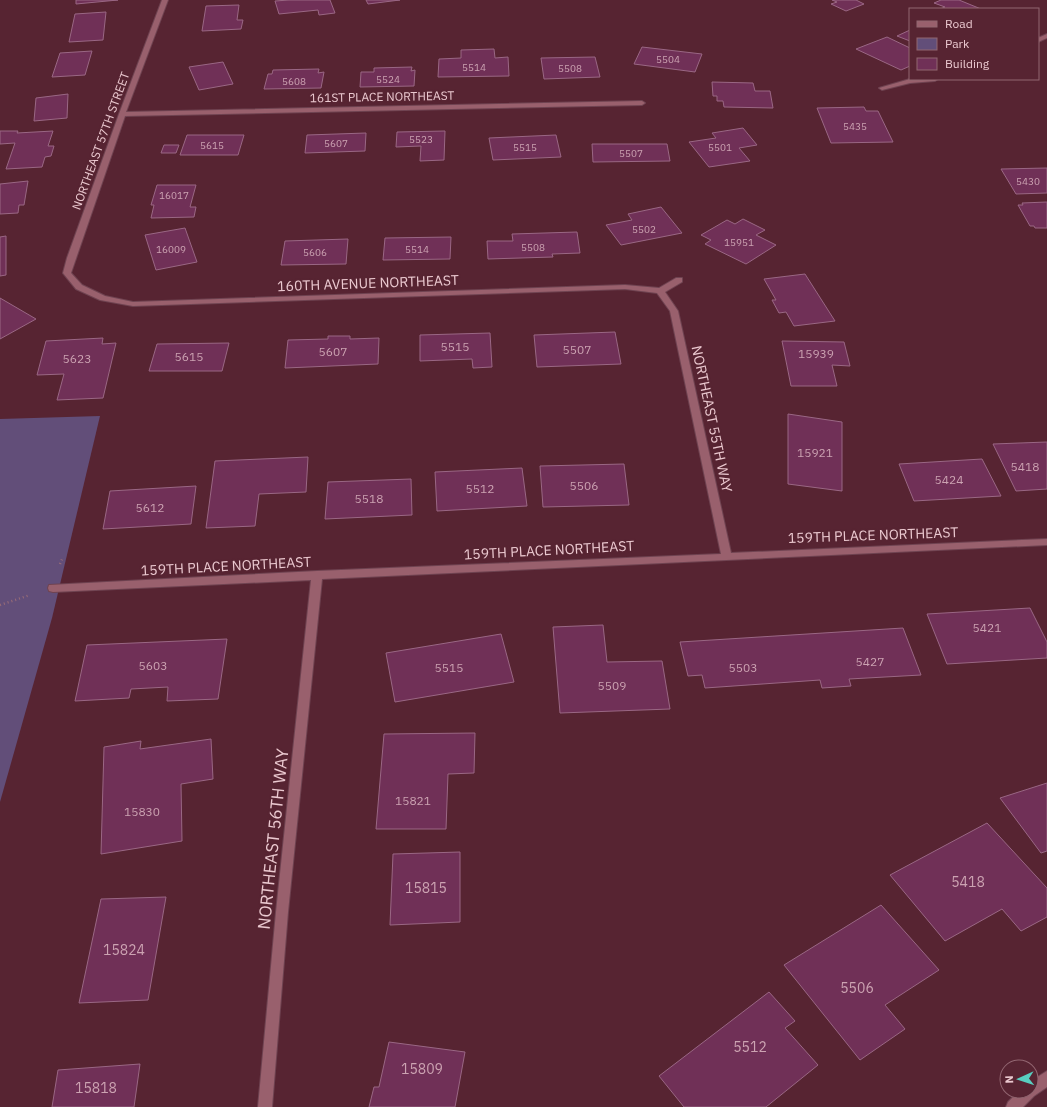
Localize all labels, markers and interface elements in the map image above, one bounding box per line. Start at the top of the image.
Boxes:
legend [909,8,1039,80]
text: Road [945,16,973,31]
text: Park [945,36,970,51]
house number: 5504 [656,53,680,66]
text: Building [945,56,990,71]
house number: 5514 [462,61,486,74]
house number: 5508 [558,62,582,75]
street label: NORTHEAST 57TH STREET [69,70,133,212]
house number: 5524 [376,73,400,86]
house number: 5608 [282,75,306,88]
street label: 161ST PLACE NORTHEAST [310,88,454,105]
house number: 5435 [843,120,867,133]
house number: 5523 [409,133,433,146]
house number: 5607 [324,137,348,150]
house number: 5615 [200,139,224,152]
house number: 5515 [513,141,537,154]
house number: 5501 [708,141,732,154]
house number: 5507 [619,147,643,160]
house number: 5430 [1016,175,1040,188]
house number: 16017 [159,189,189,202]
house number: 5502 [632,223,656,236]
house number: 15951 [724,236,754,249]
house number: 5508 [521,241,545,254]
house number: 16009 [156,243,186,256]
house number: 5514 [405,243,429,256]
house number: 5606 [303,246,327,259]
street label: 160TH AVENUE NORTHEAST [277,271,459,295]
house number: 5515 [441,339,469,354]
house number: 5507 [563,342,591,357]
house number: 5607 [319,344,347,359]
street label: NORTHEAST 55TH WAY [688,344,737,495]
house number: 15939 [798,346,834,361]
house number: 5615 [175,349,203,364]
house number: 5623 [63,351,91,366]
house number: 15921 [797,445,833,460]
house number: 5418 [1011,459,1039,474]
house number: 5424 [935,472,963,487]
house number: 5506 [570,478,598,493]
house number: 5512 [466,481,494,496]
house number: 5518 [355,491,383,506]
house number: 5612 [136,500,164,515]
street label: 159TH PLACE NORTHEAST [787,523,959,547]
street label: 159TH PLACE NORTHEAST [463,537,635,563]
street label: 159TH PLACE NORTHEAST [140,553,312,579]
house number: 5421 [973,620,1001,635]
house number: 5427 [856,654,884,669]
house number: 5603 [139,658,167,673]
house number: 5515 [435,660,463,675]
house number: 5503 [729,660,757,675]
house number: 5509 [598,678,626,693]
street label: NORTHEAST 56TH WAY [253,747,293,931]
house number: 15821 [395,793,431,808]
house number: 15830 [124,804,160,819]
house number: 5418 [951,873,985,891]
house number: 15815 [405,879,447,897]
house number: 15824 [103,941,145,959]
house number: 5506 [840,979,874,997]
house number: 5512 [733,1038,767,1056]
north arrow [999,1059,1039,1099]
house number: 15809 [401,1060,443,1078]
text: N [1002,1075,1016,1084]
house number: 15818 [75,1079,117,1097]

